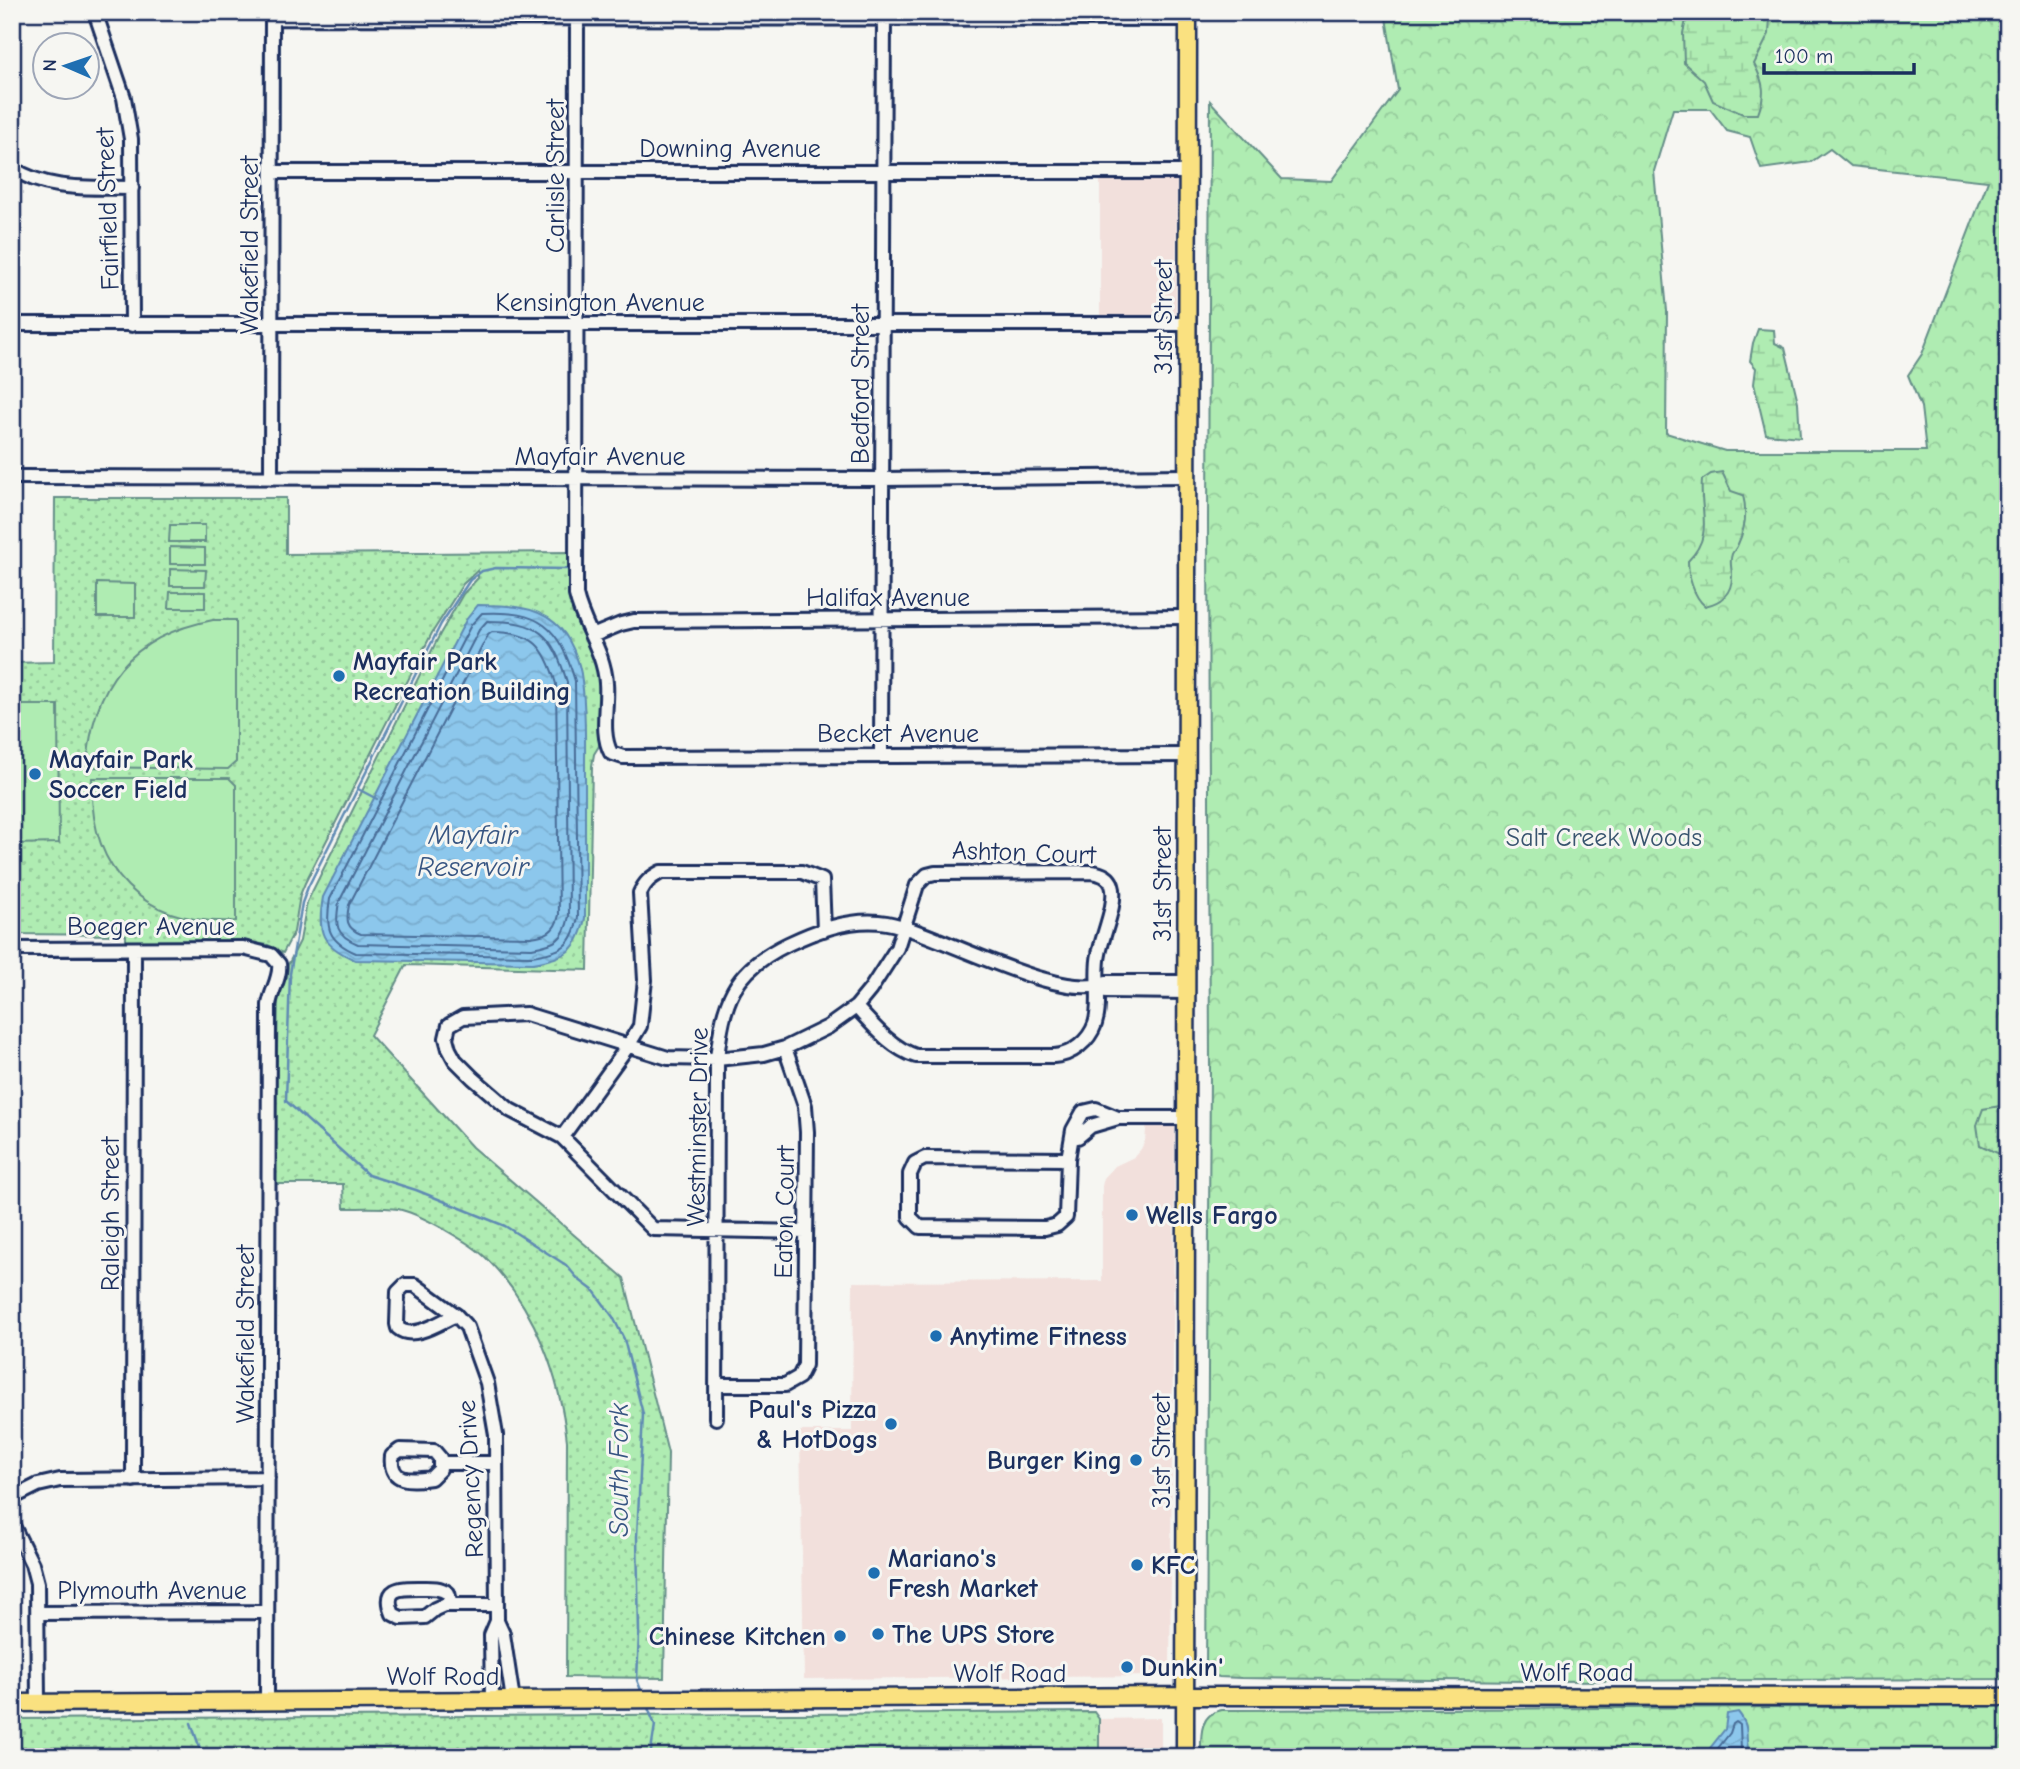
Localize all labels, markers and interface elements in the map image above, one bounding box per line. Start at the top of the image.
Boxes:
north arrow [32,32,102,102]
scale bar [1764,32,1915,76]
text: 100 m [1775,44,1833,68]
text: N [39,59,61,72]
street label: Carlisle Street [541,97,571,253]
street label: Fairfield Street [90,126,126,291]
street label: Downing Avenue [639,134,821,164]
street label: Wakefield Street [235,154,265,334]
street label: 31st Street [1149,258,1179,375]
street label: Kensington Avenue [495,288,705,318]
street label: Bedford Street [846,302,876,464]
street label: Mayfair Avenue [514,442,686,472]
street label: Halifax Avenue [806,583,970,613]
place label: Mayfair Park Recreation Building [353,647,571,707]
marker: Mayfair Park Recreation Building [331,668,347,684]
street label: Becket Avenue [817,719,979,749]
place label: Mayfair Park Soccer Field [49,745,193,805]
marker: Mayfair Park Soccer Field [27,766,43,782]
water label: Mayfair Reservoir [417,819,531,883]
park label: Salt Creek Woods [1506,823,1702,853]
street label: 31st Street [1148,825,1178,942]
street label: Ashton Court [951,835,1098,871]
street label: Boeger Avenue [67,912,235,942]
street label: Westminster Drive [681,1027,715,1227]
street label: Raleigh Street [96,1135,126,1291]
street label: Eaton Court [769,1144,801,1279]
place label: Wells Fargo [1146,1201,1278,1231]
marker: Wells Fargo [1124,1207,1140,1223]
street label: Wakefield Street [231,1243,261,1423]
place label: Anytime Fitness [950,1322,1127,1352]
marker: Anytime Fitness [928,1328,944,1344]
street label: 31st Street [1147,1392,1177,1509]
place label: Paul's Pizza & HotDogs [748,1395,877,1455]
street label: Regency Drive [452,1399,490,1559]
water label: South Fork [603,1403,635,1537]
marker: Paul's Pizza & HotDogs [883,1416,899,1432]
place label: Burger King [987,1446,1122,1476]
marker: Burger King [1128,1452,1144,1468]
place label: Mariano's Fresh Market [888,1544,1038,1604]
place label: KFC [1151,1551,1196,1581]
marker: KFC [1129,1557,1145,1573]
marker: Mariano's Fresh Market [866,1565,882,1581]
street label: Plymouth Avenue [57,1576,247,1606]
place label: The UPS Store [892,1620,1055,1650]
place label: Chinese Kitchen [649,1622,826,1652]
marker: The UPS Store [870,1626,886,1642]
marker: Chinese Kitchen [832,1628,848,1644]
place label: Dunkin' [1141,1653,1223,1683]
street label: Wolf Road [1520,1658,1634,1688]
street label: Wolf Road [953,1659,1067,1689]
marker: Dunkin' [1119,1659,1135,1675]
street label: Wolf Road [386,1662,500,1692]

